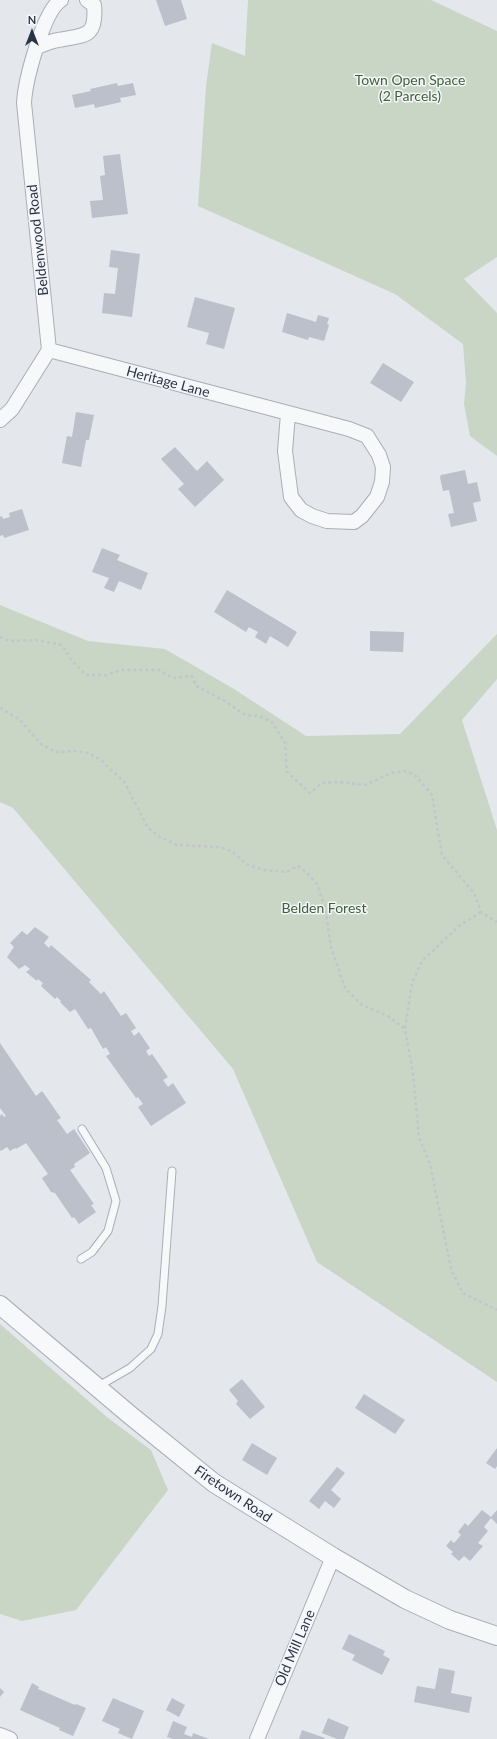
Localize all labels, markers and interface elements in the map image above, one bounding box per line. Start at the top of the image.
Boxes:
north arrow [12,12,52,52]
text: N [28,13,36,26]
park label: Town Open Space (2 Parcels) [355,72,465,104]
street label: Beldenwood Road [24,183,52,297]
street label: Heritage Lane [124,363,212,401]
park label: Belden Forest [282,900,366,916]
street label: Firetown Road [191,1462,275,1526]
street label: Old Mill Lane [271,1607,319,1689]

